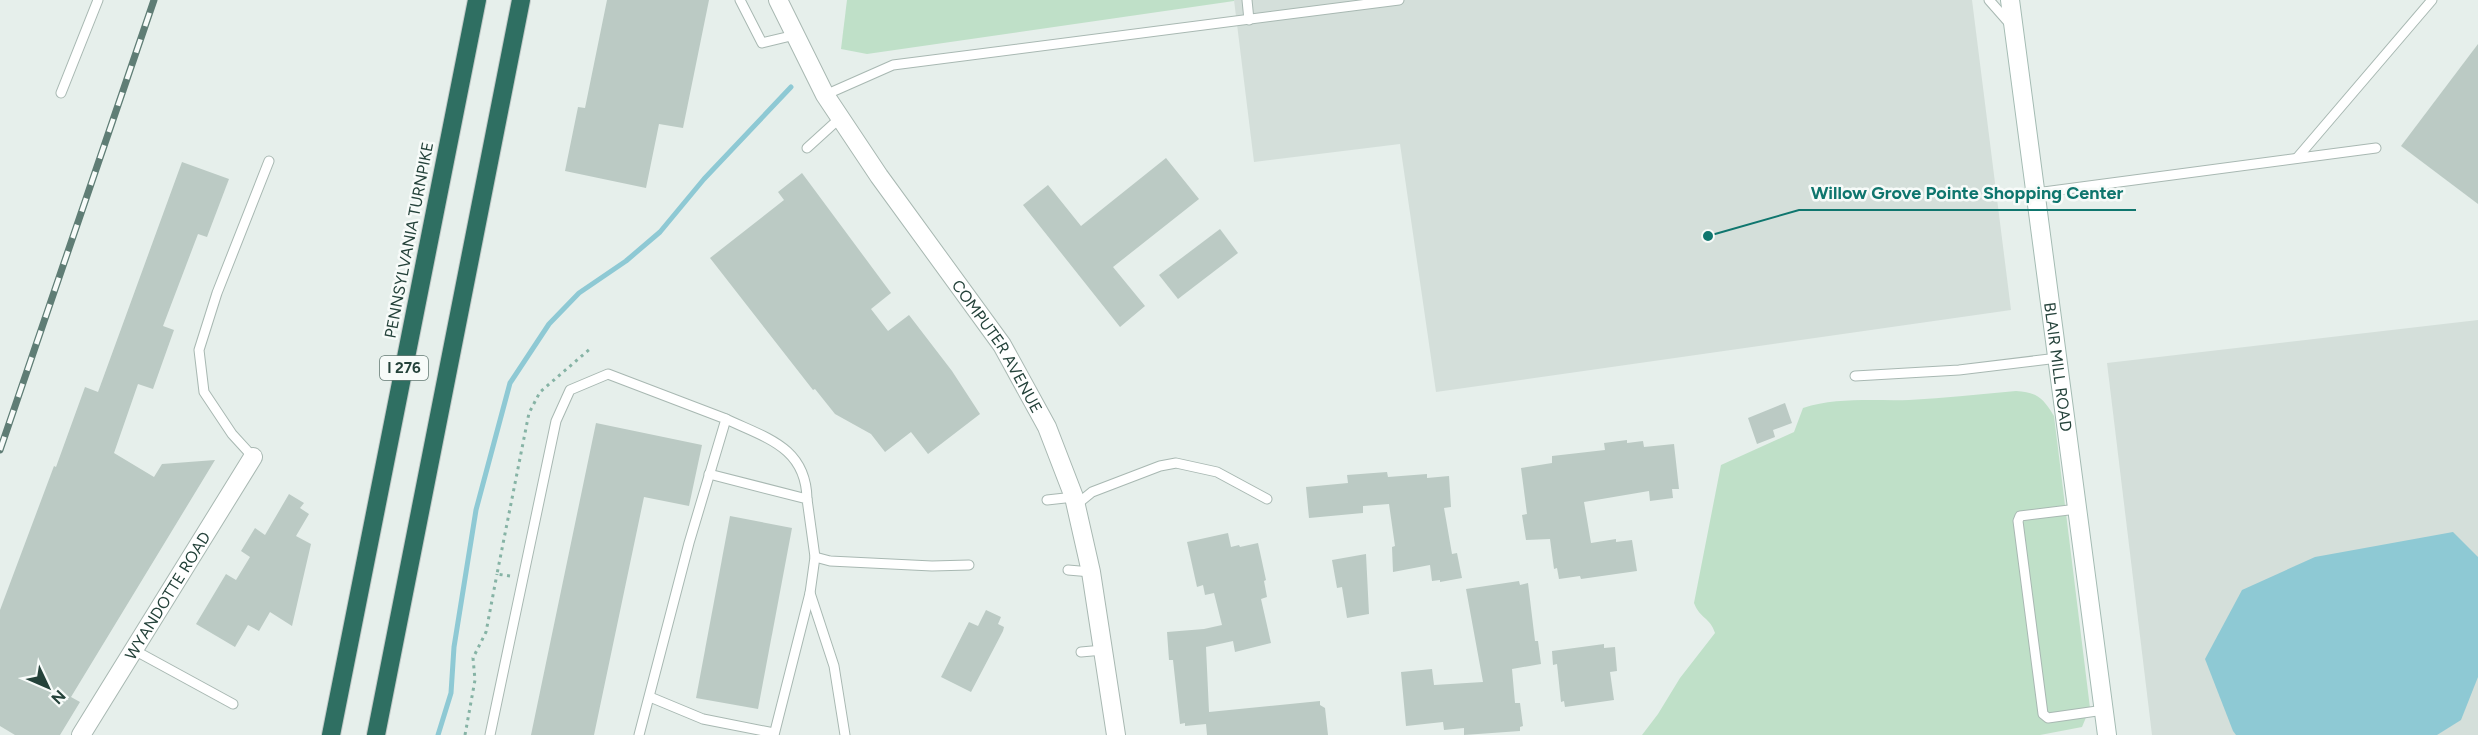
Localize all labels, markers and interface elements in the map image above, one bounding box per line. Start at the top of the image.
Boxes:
street label: PENNSYLVANIA TURNPIKE [381,140,437,340]
callout: Willow Grove Pointe Shopping Center [1799,174,2136,210]
text: Willow Grove Pointe Shopping Center [1811,182,2124,204]
street label: COMPUTER AVENUE [948,276,1047,416]
street label: BLAIR MILL ROAD [2040,301,2076,433]
road number: I 276 [380,356,428,380]
street label: WYANDOTTE ROAD [121,528,214,663]
north arrow [18,657,78,717]
text: N [47,686,70,708]

